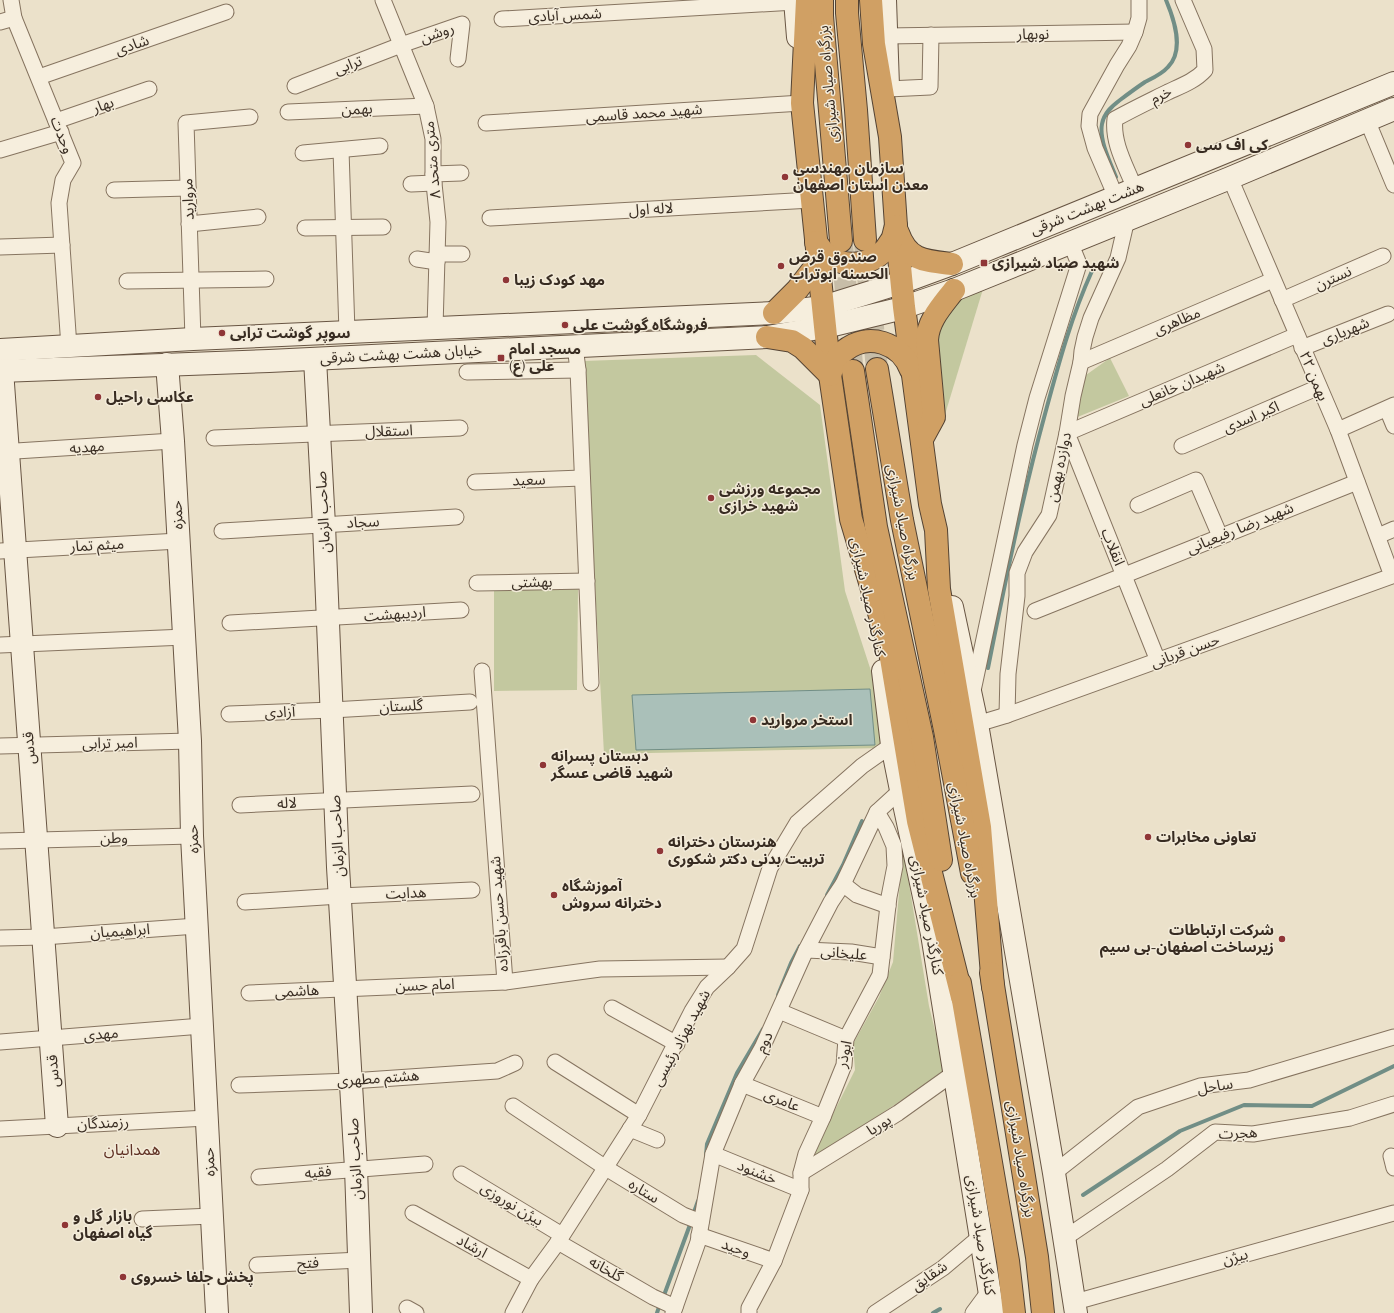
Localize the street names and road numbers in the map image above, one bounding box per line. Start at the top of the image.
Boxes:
street label: شمس آبادی [528,2,603,29]
street label: روشن [417,17,457,50]
street label: نوبهار [1015,23,1050,46]
street label: بزرگراه صیاد شیرازی [812,24,845,144]
street label: شادی [112,29,153,62]
street label: ترابی [331,50,366,81]
street label: خرم [1147,80,1176,110]
street label: بهار [88,91,117,120]
street label: بهمن [341,97,373,122]
street label: شهید محمد قاسمی [585,98,703,129]
street label: وحدت [44,113,79,157]
street label: ۸ متری متحد [418,120,447,200]
street label: هشت بهشت شرقی [1027,175,1148,242]
street label: مروارید [176,178,201,220]
street label: لاله اول [628,197,674,222]
street label: نسترن [1311,260,1356,297]
street label: مظاهری [1150,301,1204,342]
street label: شهریاری [1317,311,1373,352]
street label: خیابان هشت بهشت شرقی [319,339,483,370]
street label: ۲۲ بهمن [1293,348,1334,405]
street label: شهیدان خانعلی [1136,356,1229,413]
street label: اکبر اسدی [1219,395,1283,440]
street label: استقلال [365,419,413,444]
street label: دوازده بهمن [1041,430,1078,504]
street label: مهدیه [69,435,105,460]
street label: بزرگراه صیاد شیرازی [880,462,925,582]
street label: سعید [512,468,546,493]
street label: صاحب الزمان [310,470,337,554]
street label: شهید رضا رفیعیانی [1183,496,1297,560]
street label: حمزه [165,500,190,530]
street label: سجاد [346,510,380,535]
street label: انقلاب [1095,525,1130,570]
street label: میثم تمار [68,533,125,558]
street label: کنارگذر صیاد شیرازی [844,535,892,660]
street label: بهشتی [511,571,553,594]
street label: اردیبهشت [363,601,427,628]
street label: حسن قربانی [1147,628,1223,675]
street label: گلستان [379,694,424,719]
street label: آزادی [264,700,296,725]
street label: قدس [17,731,42,765]
street label: امیر ترابی [82,732,138,755]
street label: بزرگراه صیاد شیرازی [942,780,987,900]
street label: لاله [277,792,297,815]
street label: صاحب الزمان [324,794,351,878]
street label: حمزه [181,824,205,854]
street label: وطن [100,827,128,850]
street label: کنارگذر صیاد شیرازی [904,853,950,978]
street label: شهید حسن باقرزاده [484,855,515,973]
street label: هدایت [385,881,427,906]
street label: ابراهیمیان [89,918,151,945]
street label: علیخانی [820,940,869,967]
street label: امام حسن [395,973,455,998]
street label: هاشمی [274,979,320,1004]
street label: شهید بهزاد رئیسی [646,985,717,1091]
street label: مهدی [83,1022,119,1047]
street label: دوم [749,1028,779,1057]
street label: ابوذر [830,1038,859,1071]
street label: قدس [41,1054,66,1088]
street label: هشتم مطهری [336,1064,420,1093]
street label: ساحل [1196,1072,1235,1101]
street label: عامری [760,1083,804,1118]
street label: بزرگراه صیاد شیرازی [1000,1099,1041,1219]
street label: پوریا [862,1109,896,1142]
street label: رزمندگان [76,1111,130,1136]
street label: صاحب الزمان [342,1117,369,1201]
street label: هجرت [1218,1121,1258,1146]
street label: حمزه [197,1147,222,1177]
street label: خشنود [734,1154,780,1191]
street label: فقیه [304,1160,333,1185]
street label: ستاره [624,1173,664,1210]
street label: کنارگذر صیاد شیرازی [960,1173,1002,1298]
street label: بیژن نوروزی [476,1177,548,1232]
street label: ارشاد [452,1229,491,1264]
street label: وحید [718,1233,753,1264]
street label: بیژن [1220,1243,1251,1272]
street label: گلخانه [584,1250,628,1289]
street label: فتح [296,1251,320,1276]
street label: شقایق [906,1255,953,1297]

